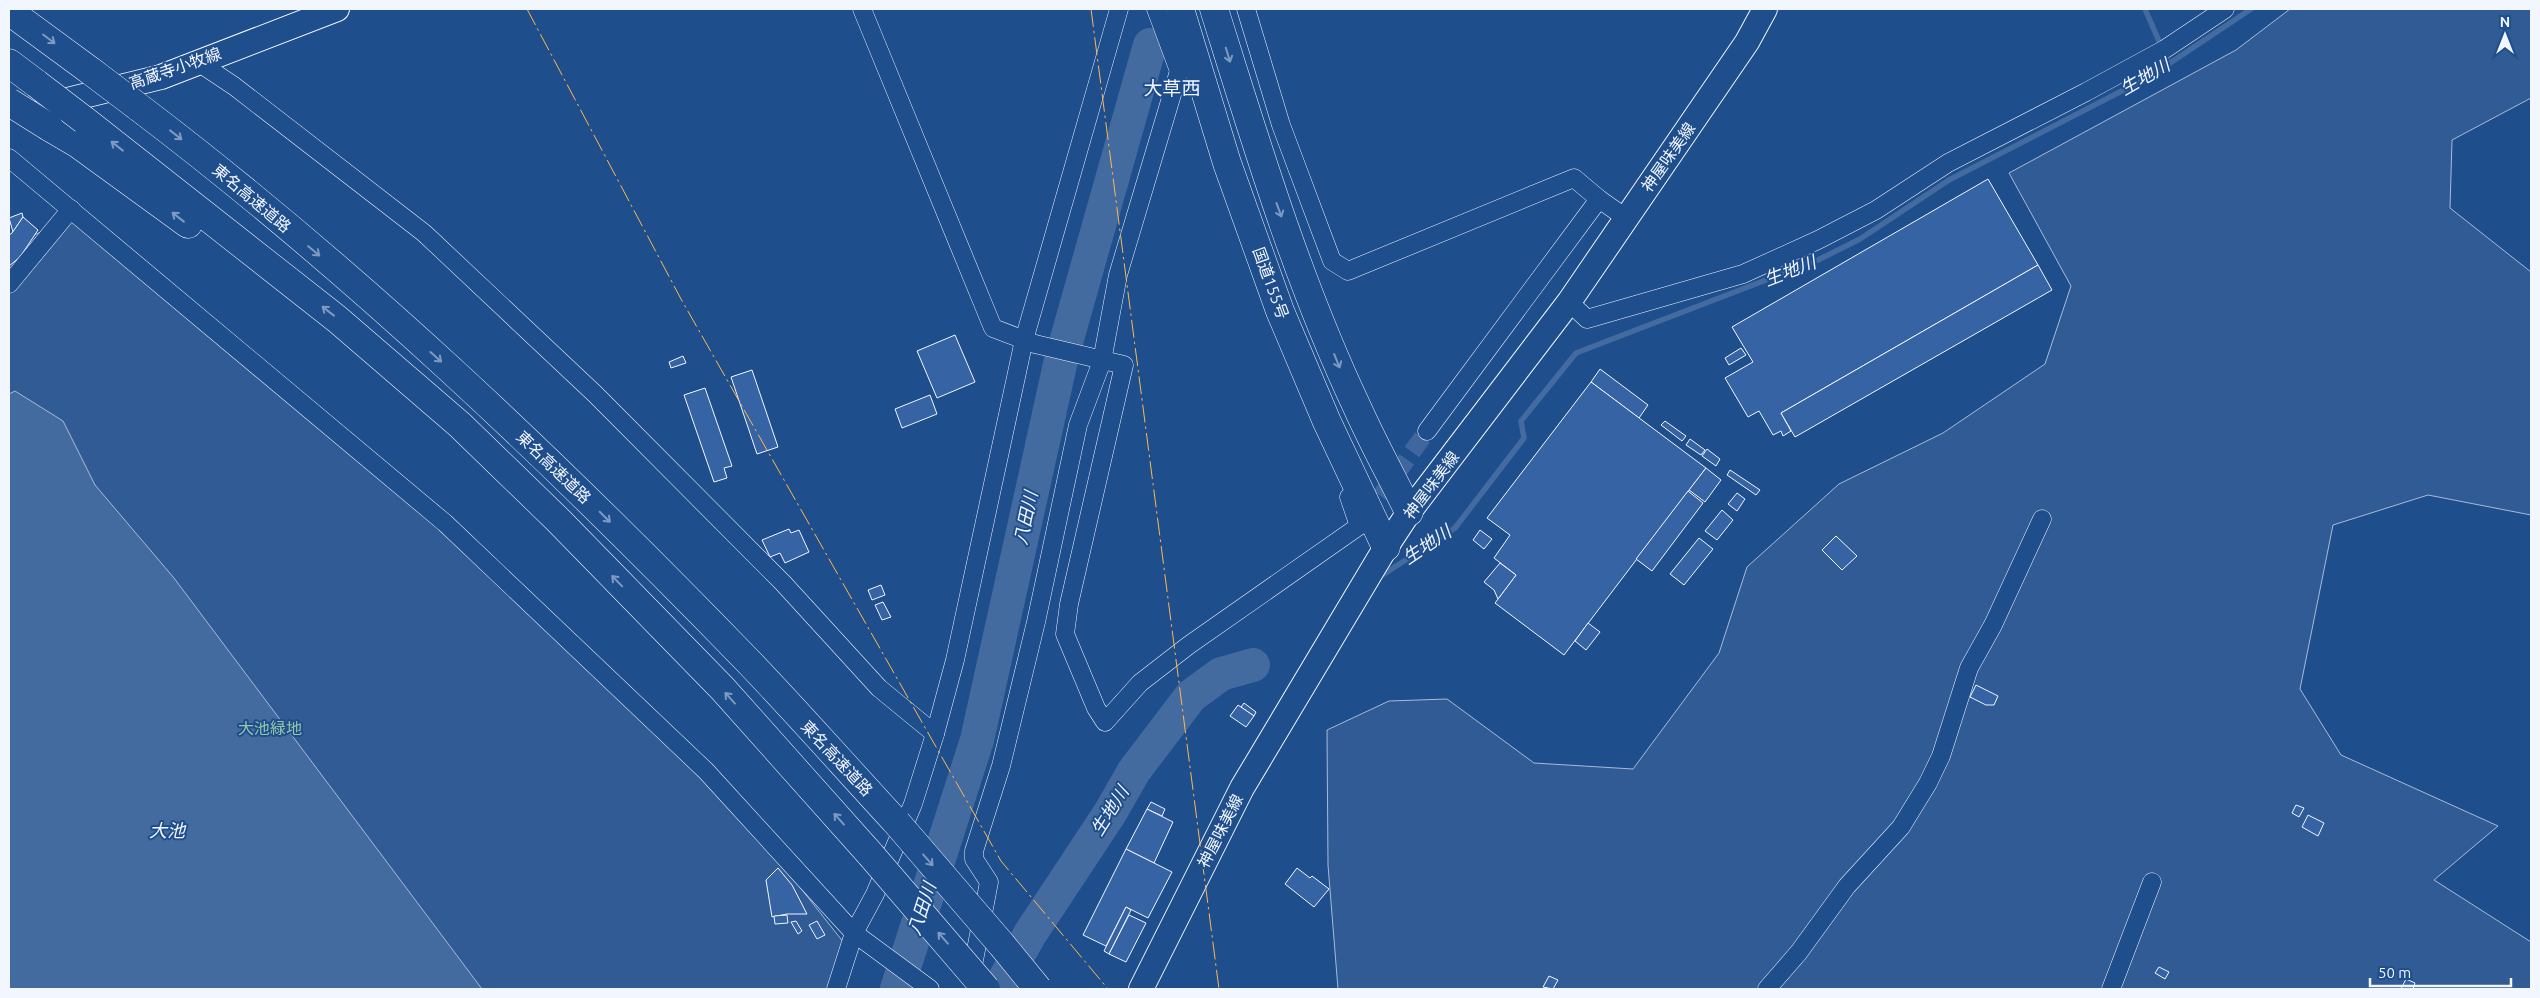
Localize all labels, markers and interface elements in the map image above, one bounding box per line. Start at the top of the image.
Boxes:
north arrow [2480,10,2530,60]
text: N [2500,14,2510,30]
one-way arrow [42,34,56,44]
street label: 高蔵寺小牧線 [127,44,223,92]
one-way arrow [1224,47,1234,63]
water label: 生地川 [2116,53,2175,98]
district label: 大草西 [1143,77,1201,99]
street label: 神屋味美線 [1638,119,1698,195]
one-way arrow [169,130,182,141]
one-way arrow [111,141,124,152]
street label: 東名高速道路 [209,160,295,236]
one-way arrow [1275,201,1284,217]
one-way arrow [171,212,185,222]
one-way arrow [307,245,320,256]
street label: 国道155号 [1250,245,1292,321]
water label: 生地川 [1761,250,1820,289]
one-way arrow [322,306,335,317]
one-way arrow [430,352,443,363]
one-way arrow [1333,353,1343,368]
street label: 東名高速道路 [513,427,595,507]
street label: 神屋味美線 [1400,448,1462,522]
water label: 八田川 [1010,487,1041,546]
one-way arrow [599,511,612,523]
water label: 生地川 [1398,520,1456,568]
one-way arrow [611,574,623,587]
one-way arrow [724,691,736,704]
street label: 東名高速道路 [798,717,876,799]
park label: 大池緑地 [238,719,302,737]
water label: 生地川 [1086,781,1133,839]
street label: 神屋味美線 [1194,791,1246,871]
one-way arrow [833,812,844,825]
water label: 大池 [149,820,187,840]
one-way arrow [923,853,934,866]
water label: 八田川 [903,878,940,937]
one-way arrow [938,932,949,945]
scale bar [2370,956,2511,988]
text: 50 m [2378,964,2411,981]

